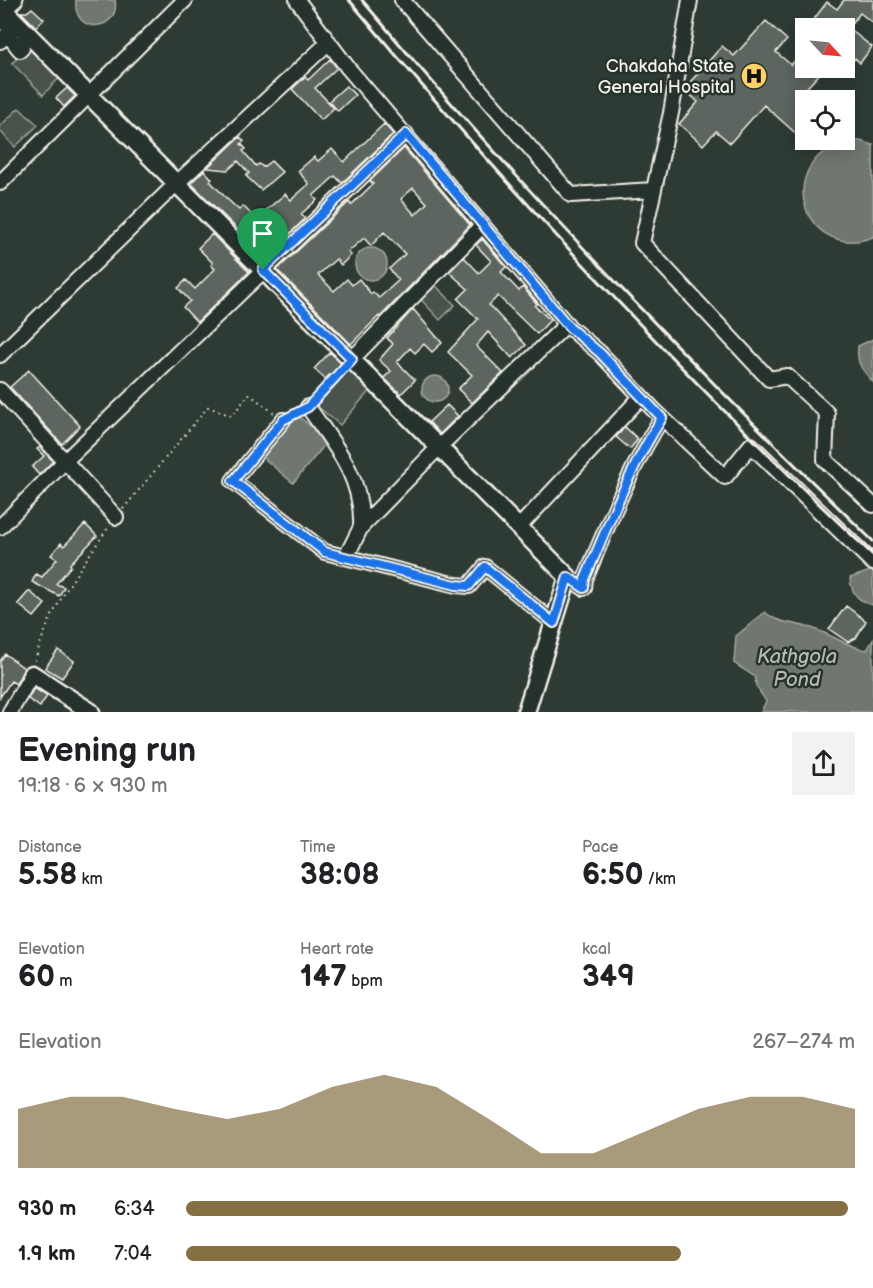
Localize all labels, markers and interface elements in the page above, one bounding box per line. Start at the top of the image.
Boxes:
north arrow [795,18,855,78]
map controls [795,18,855,150]
place label: Chakdaha State General Hospital [598,56,734,98]
hospital icon: Chakdaha State General Hospital [739,61,769,91]
button: locate [795,90,855,150]
pin [237,208,288,270]
icon: arrive [246,217,279,250]
water label: Kathgola Pond [757,645,837,692]
text: Evening run [18,731,196,771]
button: share [792,732,855,795]
text: 19:18 · 6 × 930 m [18,774,168,798]
text: Distance [18,838,82,857]
text: Time [300,838,335,857]
text: Pace [582,838,618,857]
text: 5.58 [18,857,77,893]
text: 38:08 [300,857,379,893]
text: 6:50 [582,857,643,893]
text: km [77,870,103,889]
text: /km [643,870,676,889]
text: Elevation [18,940,85,959]
text: Heart rate [300,940,374,959]
text: kcal [582,940,611,959]
text: 60 [18,959,55,995]
text: 147 [300,959,347,995]
text: 349 [582,959,635,995]
text: m [55,972,72,991]
text: bpm [347,972,383,991]
text: Elevation [18,1030,101,1054]
text: 267–274 m [752,1030,855,1054]
text: 930 m [18,1197,76,1221]
text: 6:34 [114,1197,155,1221]
text: 1.9 km [18,1242,75,1266]
text: 7:04 [114,1242,152,1266]

